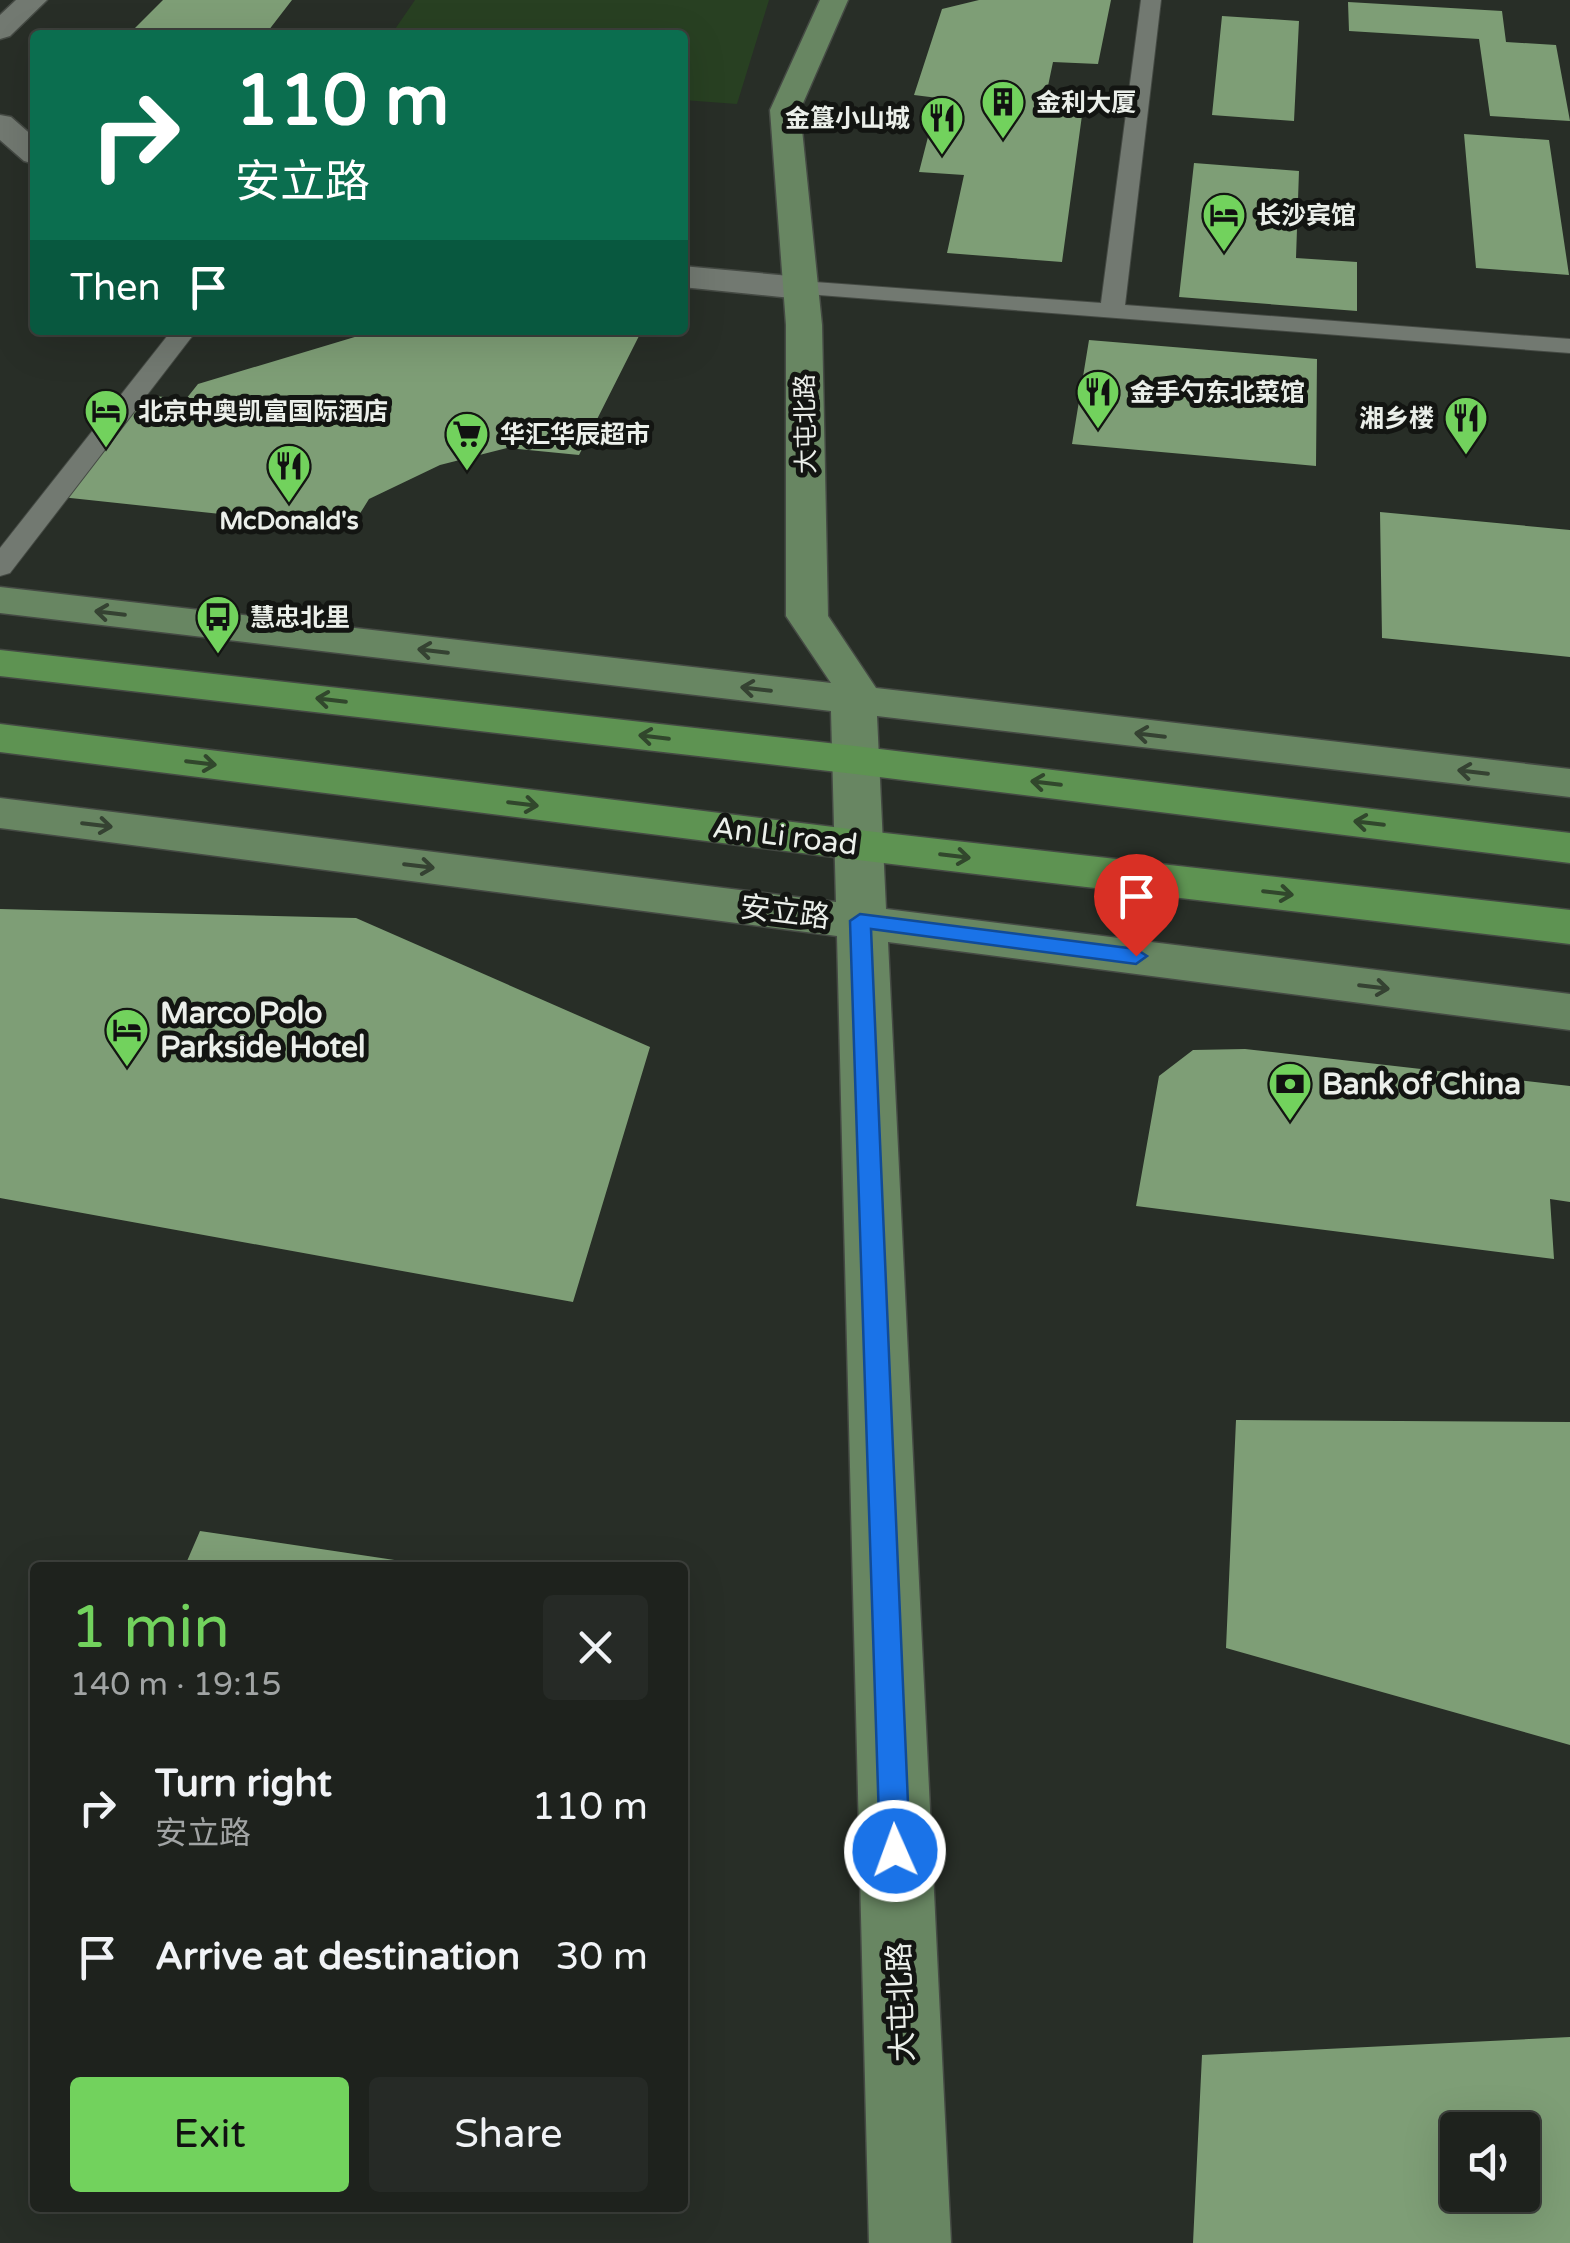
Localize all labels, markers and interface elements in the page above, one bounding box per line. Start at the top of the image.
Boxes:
text: 110 m [235,60,449,144]
icon: right [70,70,200,200]
building icon: 金利大厦 [980,79,1026,140]
place label: 金利大厦 [1036,88,1136,118]
restaurant icon: 金簋小山城 [919,95,965,156]
place label: 金簋小山城 [785,104,910,134]
text: 安立路 [235,156,370,210]
hotel icon: 长沙宾馆 [1201,192,1247,253]
place label: 长沙宾馆 [1256,201,1356,231]
icon: arrive [181,260,236,315]
text: Then [70,265,161,311]
restaurant icon: 金手勺东北菜馆 [1075,369,1121,430]
street label: 大屯北路 [790,374,822,474]
place label: 金手勺东北菜馆 [1130,378,1305,408]
hotel icon: 北京中奥凯富国际酒店 [83,388,129,449]
restaurant icon: 湘乡楼 [1443,395,1489,456]
place label: 北京中奥凯富国际酒店 [138,397,388,427]
place label: 湘乡楼 [1359,404,1434,434]
supermarket icon: 华汇华辰超市 [444,411,490,472]
place label: 华汇华辰超市 [500,420,650,450]
restaurant icon: McDonald's [266,443,312,504]
place label: McDonald's [219,506,359,536]
bus stop icon: 慧忠北里 [195,594,241,655]
one-way arrow [95,603,127,622]
place label: 慧忠北里 [250,603,350,633]
one-way arrow [417,641,450,660]
one-way arrow [740,679,772,698]
one-way arrow [315,690,348,709]
one-way arrow [1135,725,1167,744]
one-way arrow [638,727,670,746]
one-way arrow [184,754,217,773]
one-way arrow [1458,762,1490,781]
one-way arrow [1031,773,1063,792]
one-way arrow [507,795,539,813]
street label: An Li road [710,809,860,864]
one-way arrow [1353,813,1386,832]
one-way arrow [80,816,112,835]
one-way arrow [938,847,971,866]
pin [1094,854,1179,957]
one-way arrow [403,857,435,876]
icon: arrive [1109,869,1164,924]
one-way arrow [1261,884,1293,903]
street label: 安立路 [738,889,832,936]
one-way arrow [1357,978,1389,996]
place label: Marco Polo Parkside Hotel [160,995,366,1066]
hotel icon: Marco Polo Parkside Hotel [104,1007,150,1068]
bank icon: Bank of China [1267,1061,1313,1122]
place label: Bank of China [1322,1066,1521,1103]
text: 1 min [70,1592,230,1664]
button: close [543,1595,648,1700]
text: 140 m · 19:15 [70,1666,282,1704]
text: Turn right [155,1761,332,1807]
icon: right [70,1780,125,1835]
text: 110 m [532,1784,648,1830]
position arrow [843,1799,947,1903]
text: 安立路 [155,1815,251,1853]
icon: arrive [70,1930,125,1985]
text: Arrive at destination [155,1934,520,1980]
text: 30 m [556,1934,648,1980]
street label: 大屯北路 [881,1941,922,2063]
button: Exit [70,2077,349,2192]
button: Share [369,2077,648,2192]
map controls [1440,2112,1540,2212]
button: sound [1440,2112,1540,2212]

